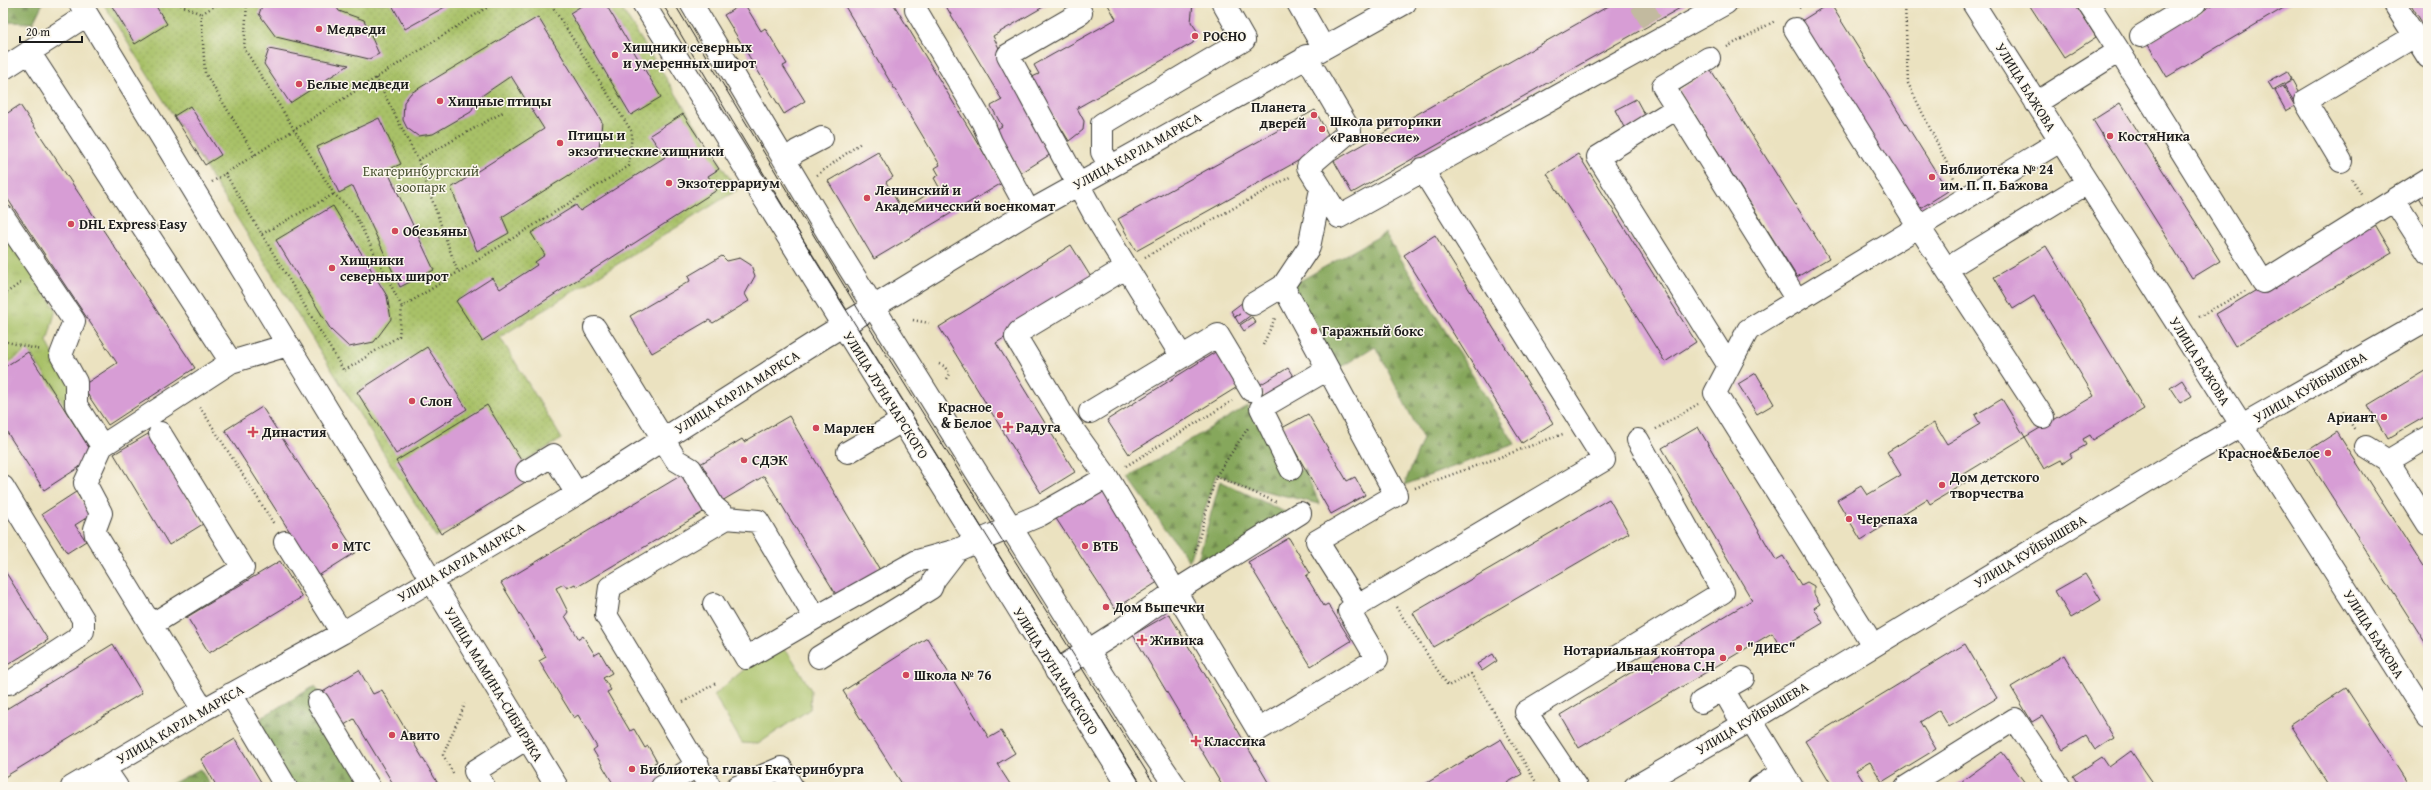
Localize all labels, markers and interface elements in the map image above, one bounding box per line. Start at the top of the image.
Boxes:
scale bar [20,18,82,44]
place label: Медведи [327,19,386,39]
text: 20 m [26,23,50,40]
marker: Медведи [314,24,324,34]
place label: РОСНО [1203,26,1247,46]
marker: РОСНО [1190,31,1200,41]
place label: Хищники северных и умеренных широт [623,37,757,73]
street label: УЛИЦА БАЖОВА [1991,39,2062,136]
marker: Хищники северных и умеренных широт [610,50,620,60]
place label: Белые медведи [307,74,409,94]
marker: Белые медведи [294,79,304,89]
place label: Хищные птицы [448,91,551,111]
marker: Хищные птицы [435,96,445,106]
place label: Планета дверей [1251,97,1307,133]
street label: УЛИЦА КАРЛА МАРКСА [1069,107,1205,195]
marker: Планета дверей [1309,110,1319,120]
place label: Школа риторики «Равновесие» [1330,111,1442,147]
marker: Школа риторики «Равновесие» [1317,124,1327,134]
place label: Птицы и экзотические хищники [568,125,724,161]
place label: КостяНика [2118,126,2191,146]
marker: КостяНика [2105,131,2115,141]
marker: Птицы и экзотические хищники [555,138,565,148]
place label: Библиотека № 24 им. П. П. Бажова [1940,159,2053,195]
park label: Екатеринбургский зоопарк [363,161,479,197]
marker: Библиотека № 24 им. П. П. Бажова [1927,172,1937,182]
place label: Экзотеррариум [677,173,780,193]
marker: Экзотеррариум [664,178,674,188]
place label: Ленинский и Академический военкомат [875,180,1056,216]
marker: Ленинский и Академический военкомат [862,193,872,203]
place label: DHL Express Easy [79,214,188,234]
marker: DHL Express Easy [66,219,76,229]
place label: Обезьяны [403,221,467,241]
marker: Обезьяны [390,226,400,236]
place label: Хищники северных широт [340,250,449,286]
marker: Хищники северных широт [327,263,337,273]
street label: УЛИЦА БАЖОВА [2165,313,2236,410]
place label: Гаражный бокс [1322,321,1424,341]
marker: Гаражный бокс [1309,326,1319,336]
street label: УЛИЦА ЛУНАЧАРСКОГО [839,327,933,463]
street label: УЛИЦА КАРЛА МАРКСА [671,345,804,439]
street label: УЛИЦА КУЙБЫШЕВА [2250,346,2371,428]
place label: Слон [420,391,453,411]
marker: Слон [407,396,417,406]
place label: Красное & Белое [938,397,992,433]
place label: Ариант [2327,407,2377,427]
marker: Красное & Белое [995,410,1005,420]
marker: Ариант [2379,412,2389,422]
place label: Радуга [1016,417,1062,437]
place label: Марлен [824,418,875,438]
place label: Династия [261,422,327,442]
marker: Радуга [1003,422,1013,432]
marker: Марлен [811,423,821,433]
marker: Династия [247,426,259,438]
place label: Красное&Белое [2218,443,2320,463]
marker: Красное&Белое [2323,448,2333,458]
place label: СДЭК [752,450,788,470]
marker: СДЭК [739,455,749,465]
place label: Дом детского творчества [1949,467,2040,503]
marker: Дом детского творчества [1937,480,1947,490]
place label: Черепаха [1857,509,1918,529]
street label: УЛИЦА КУЙБЫШЕВА [1970,509,2090,593]
marker: Черепаха [1844,514,1854,524]
street label: УЛИЦА КАРЛА МАРКСА [394,517,529,607]
place label: МТС [343,536,371,556]
place label: ВТБ [1093,536,1119,556]
marker: МТС [330,541,340,551]
marker: ВТБ [1080,541,1090,551]
street label: УЛИЦА БАЖОВА [2339,586,2410,683]
place label: Дом Выпечки [1113,597,1205,617]
marker: Дом Выпечки [1101,602,1111,612]
street label: УЛИЦА МАМИНА-СИБИРЯКА [440,603,548,766]
street label: УЛИЦА ЛУНАЧАРСКОГО [1009,603,1103,739]
place label: Живика [1149,630,1205,650]
marker: Живика [1137,635,1147,645]
place label: "ДИЕС" [1747,638,1796,658]
place label: Нотариальная контора Иващенова С.Н [1563,640,1716,676]
marker: "ДИЕС" [1734,643,1744,653]
marker: Нотариальная контора Иващенова С.Н [1718,653,1728,663]
place label: Школа № 76 [914,665,991,685]
marker: Школа № 76 [901,670,911,680]
street label: УЛИЦА КУЙБЫШЕВА [1692,676,1812,760]
street label: УЛИЦА КАРЛА МАРКСА [113,679,248,769]
place label: Авито [400,725,441,745]
marker: Авито [387,730,397,740]
place label: Классика [1204,731,1266,751]
marker: Классика [1191,736,1201,746]
place label: Библиотека главы Екатеринбурга [640,759,865,779]
marker: Библиотека главы Екатеринбурга [627,764,637,774]

